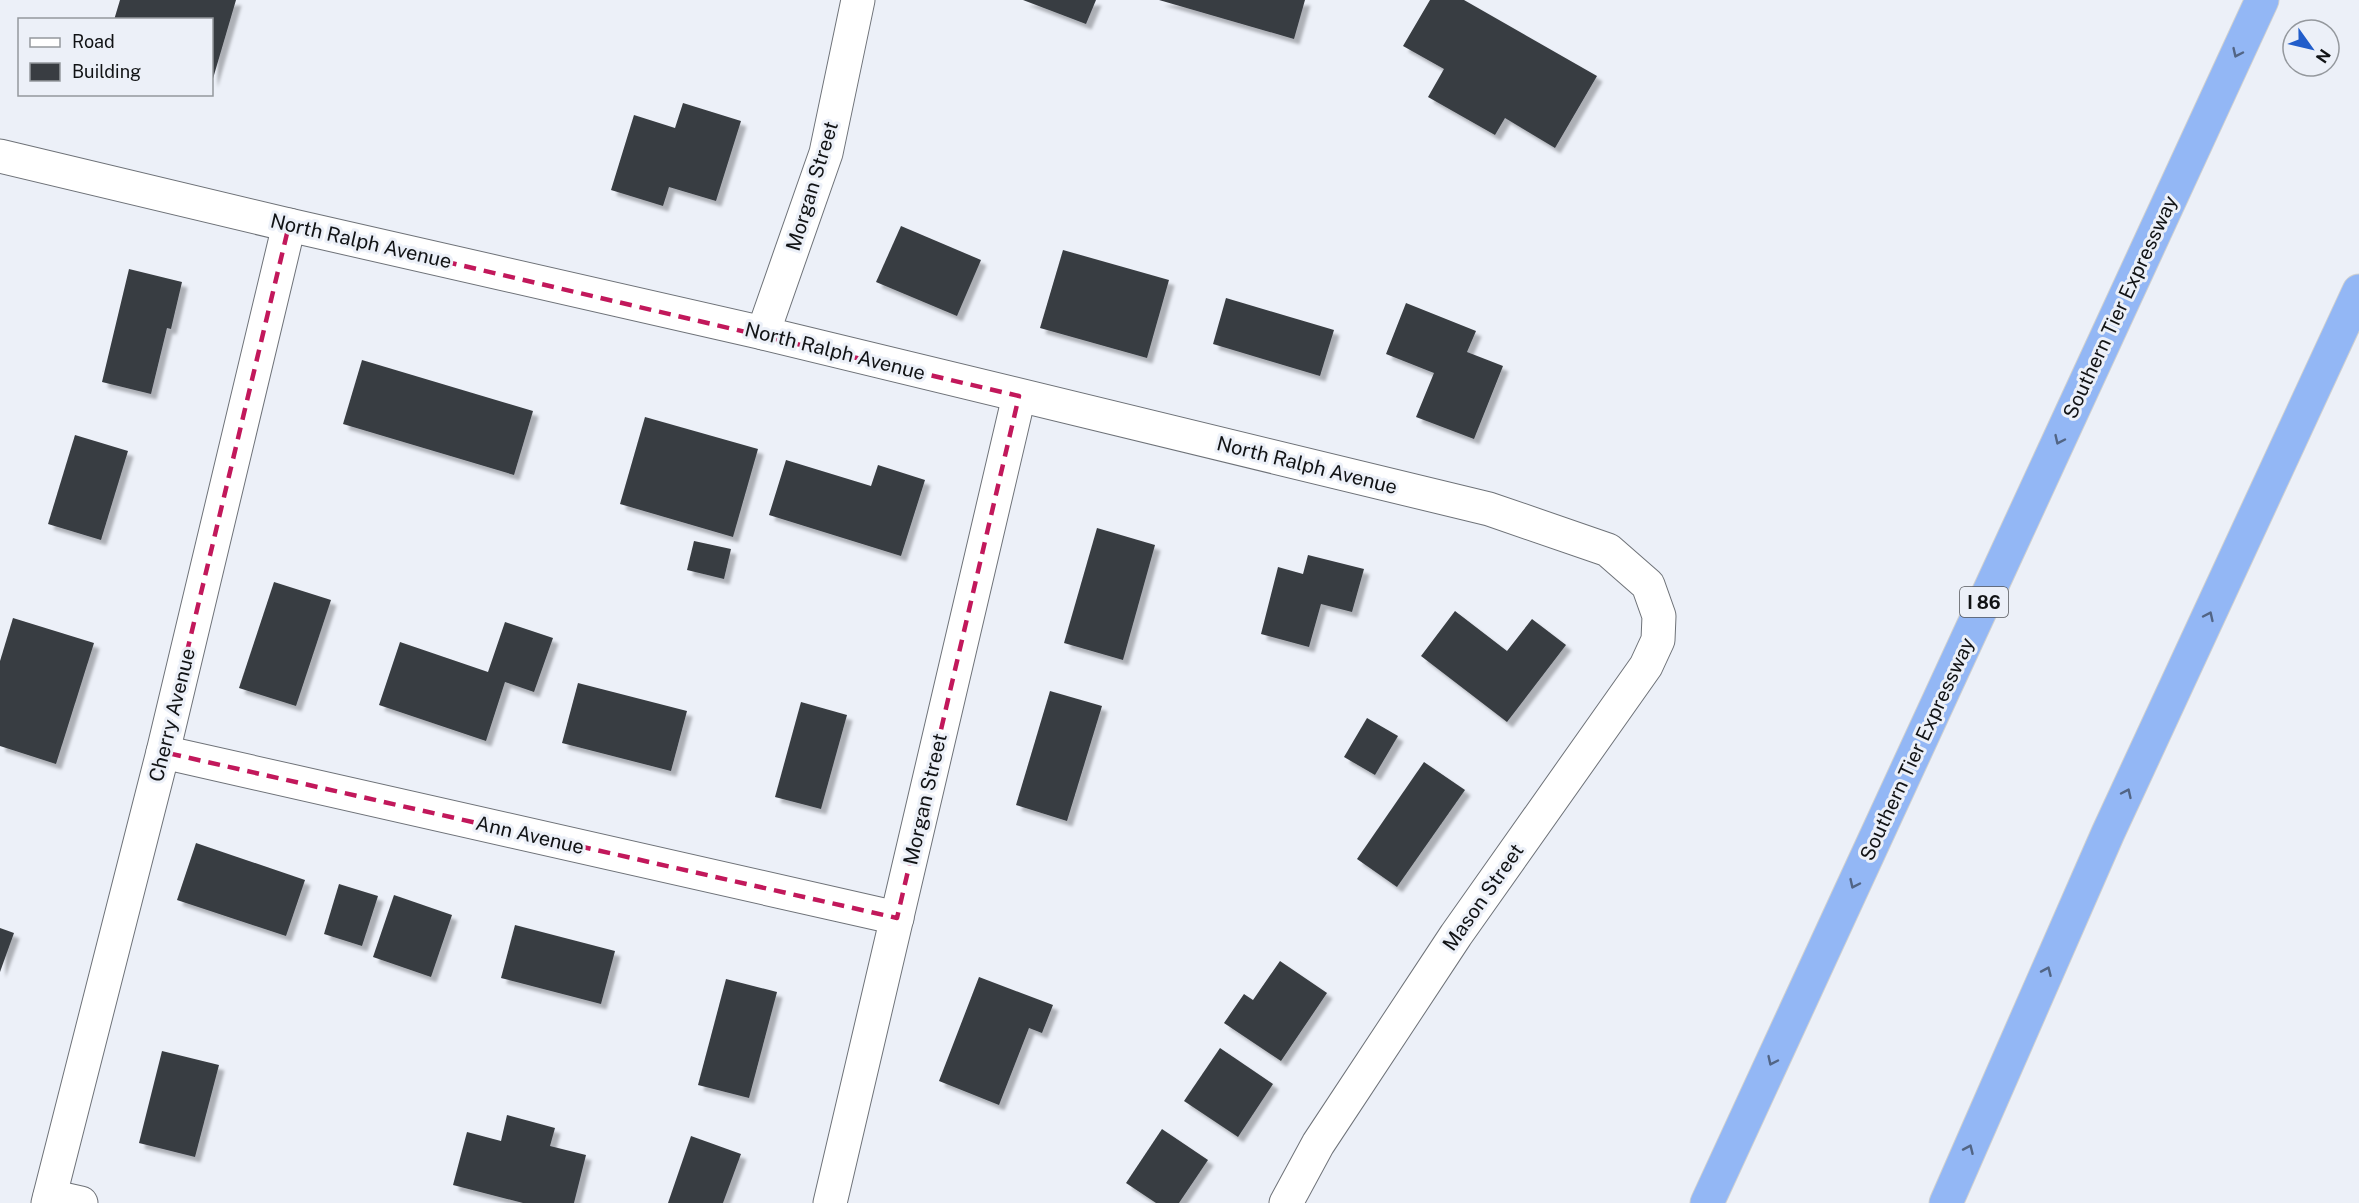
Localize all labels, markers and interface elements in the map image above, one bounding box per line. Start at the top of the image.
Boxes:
legend [18,18,213,96]
north arrow [2281,18,2341,78]
text: Road [72,31,115,52]
text: N [2312,46,2334,67]
one-way arrow [2233,47,2245,58]
text: Building [72,61,141,82]
street label: Morgan Street [781,118,843,254]
street label: Southern Tier Expressway [2058,191,2182,422]
street label: North Ralph Avenue [268,208,454,274]
street label: North Ralph Avenue [742,317,928,385]
street label: North Ralph Avenue [1214,431,1400,499]
one-way arrow [2054,434,2066,445]
road number: I 86 [1960,587,2008,617]
one-way arrow [2201,611,2213,622]
street label: Southern Tier Expressway [1855,633,1979,864]
street label: Cherry Avenue [144,646,200,784]
street label: Morgan Street [898,731,952,867]
one-way arrow [2119,788,2131,799]
street label: Ann Avenue [473,811,587,859]
street label: Mason Street [1437,839,1529,955]
one-way arrow [1849,878,1861,889]
one-way arrow [2040,966,2052,977]
one-way arrow [1768,1055,1780,1066]
one-way arrow [1962,1145,1974,1156]

